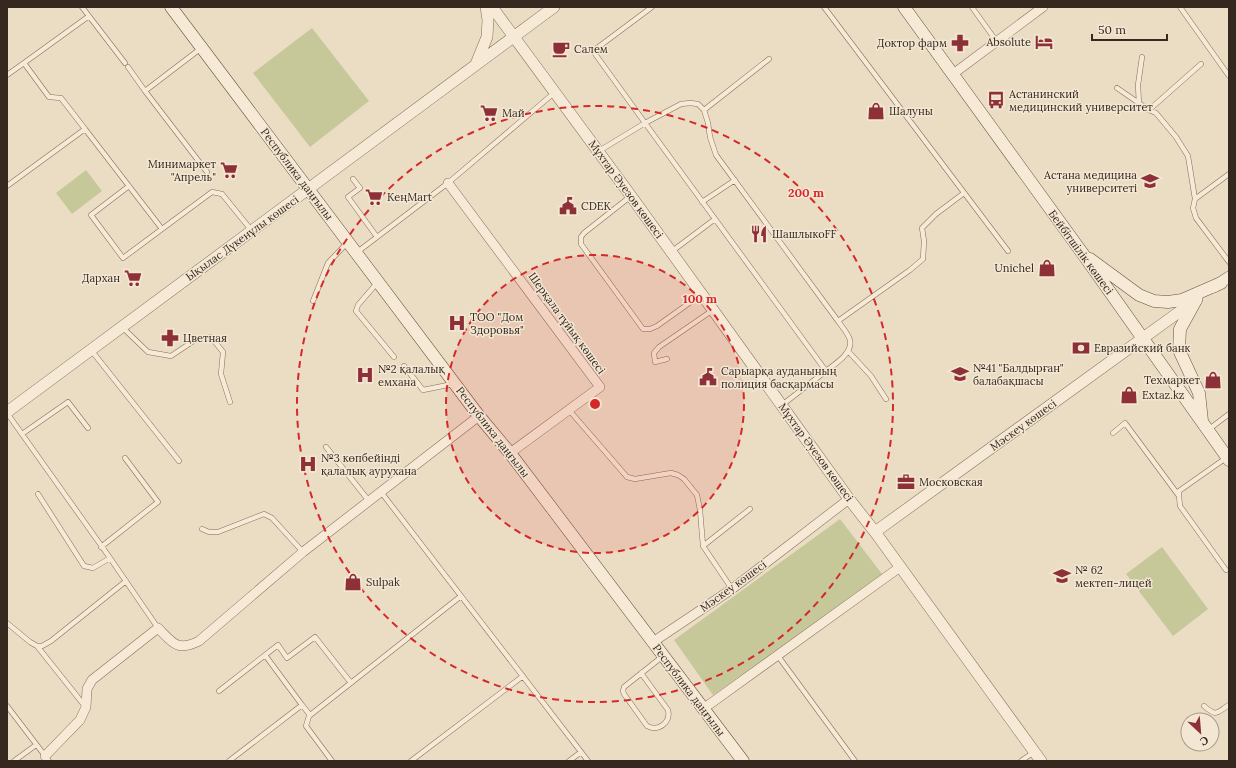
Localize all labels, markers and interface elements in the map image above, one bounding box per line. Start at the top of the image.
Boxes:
scale bar [1092,16,1167,42]
text: 50 m [1098,22,1126,37]
hotel icon: Absolute [1034,32,1054,52]
pharmacy icon: Доктор фарм [950,33,970,53]
place label: Absolute [985,35,1031,49]
place label: Доктор фарм [877,36,947,50]
cafe icon: Салем [551,39,571,59]
place label: Салем [574,42,608,56]
place label: Астанинский медицинский университет [1008,87,1153,114]
bus stop icon: Астанинский медицинский университет [986,90,1006,110]
shop icon: Шалуны [866,101,886,121]
supermarket icon: Май [479,103,499,123]
place label: Шалуны [889,104,933,118]
place label: Май [502,106,525,120]
street label: Республика даңғылы [258,125,336,223]
street label: Мұхтар Әуезов көшесі [585,137,667,241]
place label: Минимаркет "Апрель" [148,157,217,184]
supermarket icon: Минимаркет "Апрель" [219,160,239,180]
place label: Астана медицина университеті [1043,168,1137,195]
school or university icon: Астана медицина университеті [1140,171,1160,191]
text: 200 m [788,185,824,200]
supermarket icon: КеңMart [364,187,384,207]
place label: КеңMart [387,190,433,204]
street label: Ықылас Дүкенұлы көшесі [183,192,301,284]
public building icon: CDEK [558,196,578,216]
place label: CDEK [581,199,612,213]
street label: Бейбітшілік көшесі [1046,207,1116,297]
restaurant icon: ШашлыкoFF [749,224,769,244]
place label: ШашлыкoFF [772,227,837,241]
shop icon: Unichel [1037,258,1057,278]
place label: Unichel [995,261,1034,275]
supermarket icon: Дархан [123,268,143,288]
street label: Шерқала тұйық көшесі [526,270,608,376]
place label: Дархан [82,271,120,285]
text: 100 m [683,291,717,306]
place label: ТОО "Дом Здоровья" [470,310,524,337]
hospital icon: ТОО "Дом Здоровья" [447,313,467,333]
pharmacy icon: Цветная [160,328,180,348]
place label: Цветная [183,331,227,345]
bank icon: Евразийский банк [1071,338,1091,358]
place label: Евразийский банк [1094,341,1191,355]
place label: №41 "Балдырған" балабақшасы [973,361,1064,388]
place label: №2 қалалық емхана [378,362,445,389]
place label: Сарыарқа ауданының полиция басқармасы [721,364,837,391]
school or university icon: №41 "Балдырған" балабақшасы [950,364,970,384]
hospital icon: №2 қалалық емхана [355,365,375,385]
public building icon: Сарыарқа ауданының полиция басқармасы [698,367,718,387]
shop icon: Техмаркет [1203,370,1223,390]
place label: Техмаркет [1144,373,1201,387]
street label: Республика даңғылы [453,384,533,480]
shop icon: Extaz.kz [1119,385,1139,405]
place label: Extaz.kz [1142,388,1185,402]
street label: Мәскеу көшесі [987,396,1059,454]
centre of rings [588,397,602,411]
street label: Мұхтар Әуезов көшесі [775,400,857,504]
place label: №3 көпбейінді қалалық аурухана [321,451,417,478]
hospital icon: №3 көпбейінді қалалық аурухана [298,454,318,474]
office icon: Московская [896,472,916,492]
place label: Московская [919,475,983,489]
street label: Мәскеу көшесі [697,557,769,615]
place label: № 62 мектеп-лицей [1075,563,1152,590]
school or university icon: № 62 мектеп-лицей [1052,566,1072,586]
shop icon: Sulpak [343,572,363,592]
place label: Sulpak [366,575,400,589]
street label: Республика даңғылы [650,641,728,739]
north arrow [1180,712,1220,752]
text: С [1198,733,1211,749]

